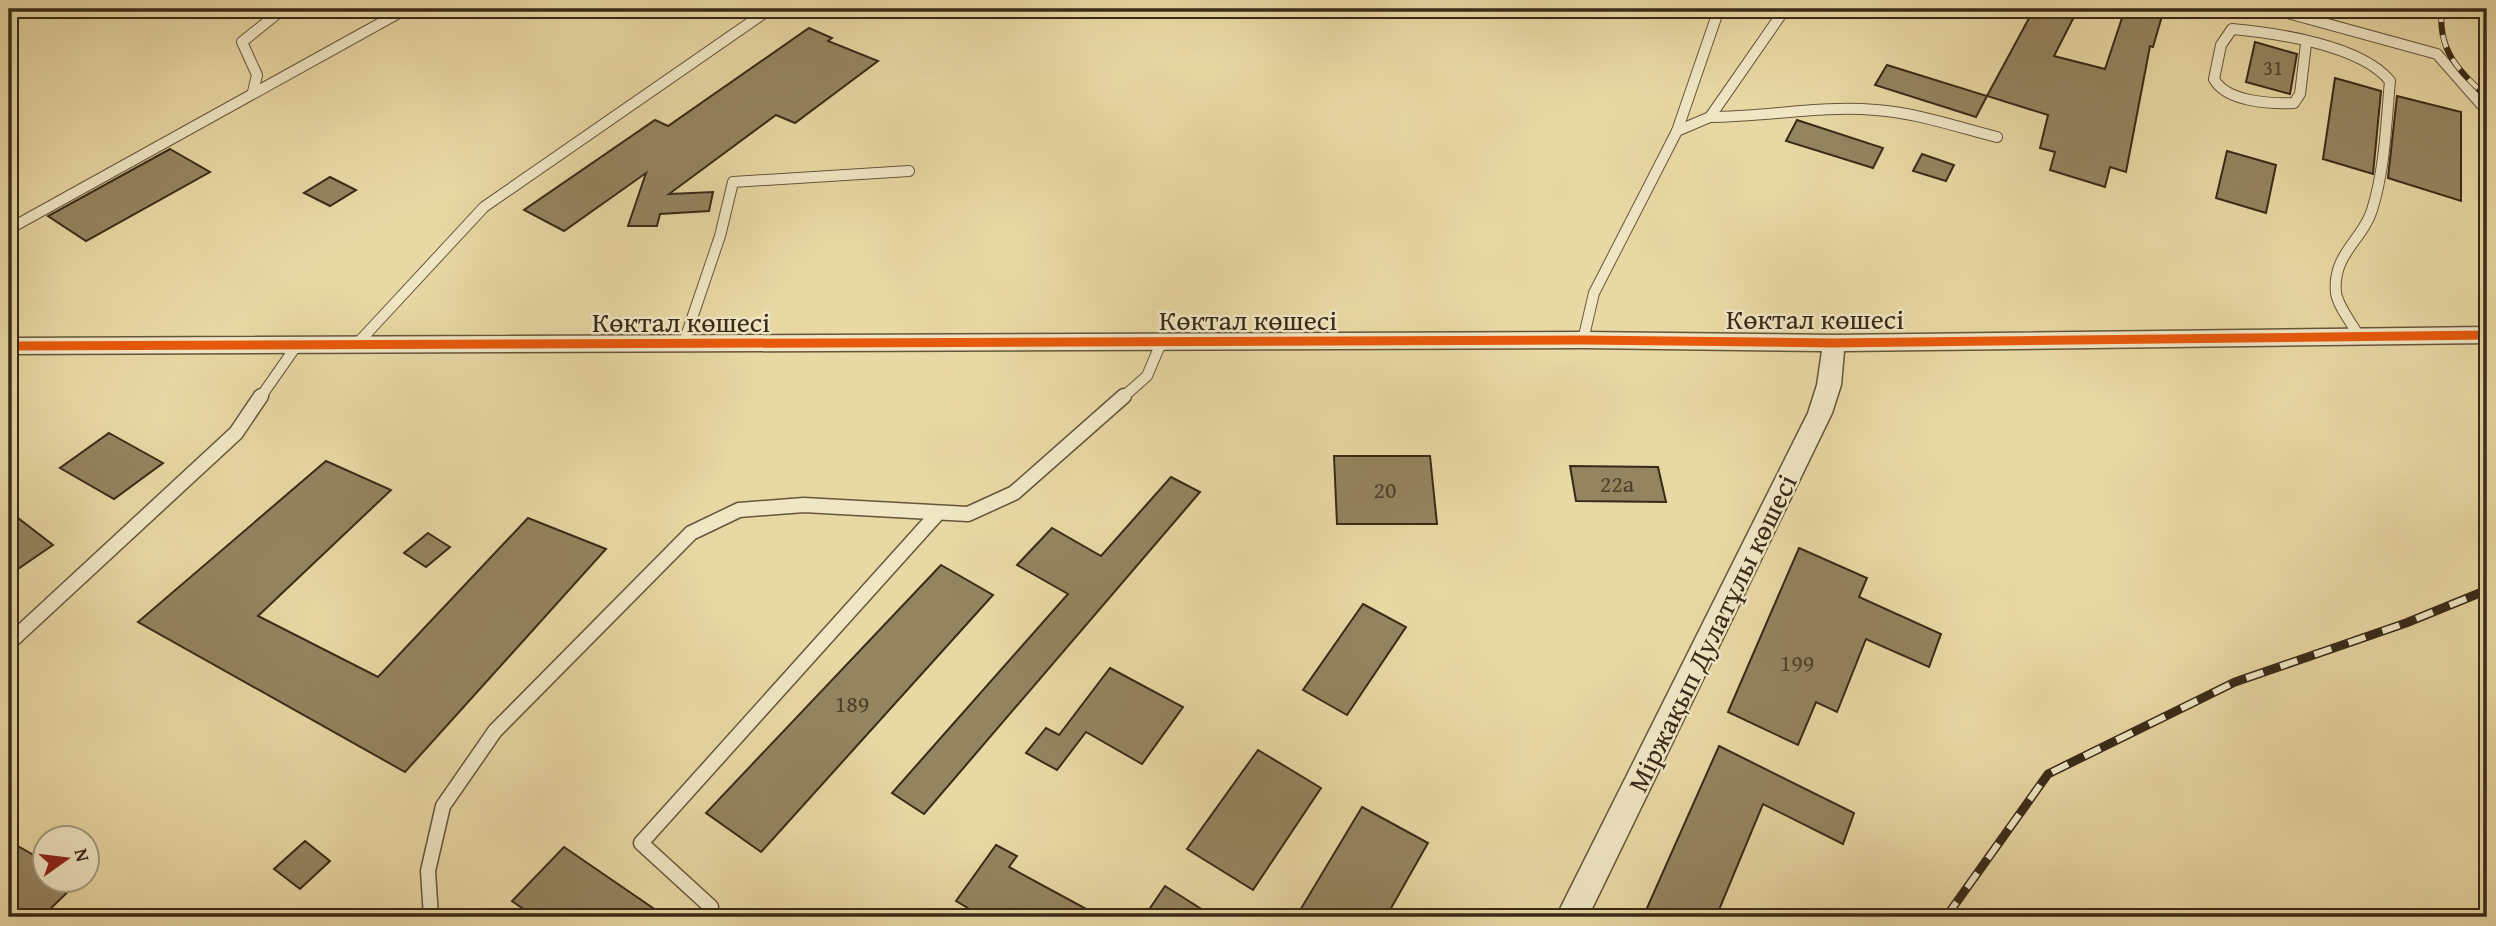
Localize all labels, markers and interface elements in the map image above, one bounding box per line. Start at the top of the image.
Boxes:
house number: 31 [2263,52,2283,83]
street label: Көктал көшесі [1726,298,1904,339]
street label: Көктал көшесі [1159,299,1337,340]
street label: Көктал көшесі [592,301,770,342]
house number: 22а [1600,466,1635,501]
street label: Міржақып Дулатұлы көшесі [1617,467,1807,799]
house number: 20 [1373,472,1397,507]
house number: 199 [1780,645,1814,680]
house number: 189 [835,686,869,721]
north arrow [32,824,102,894]
text: N [67,845,98,865]

